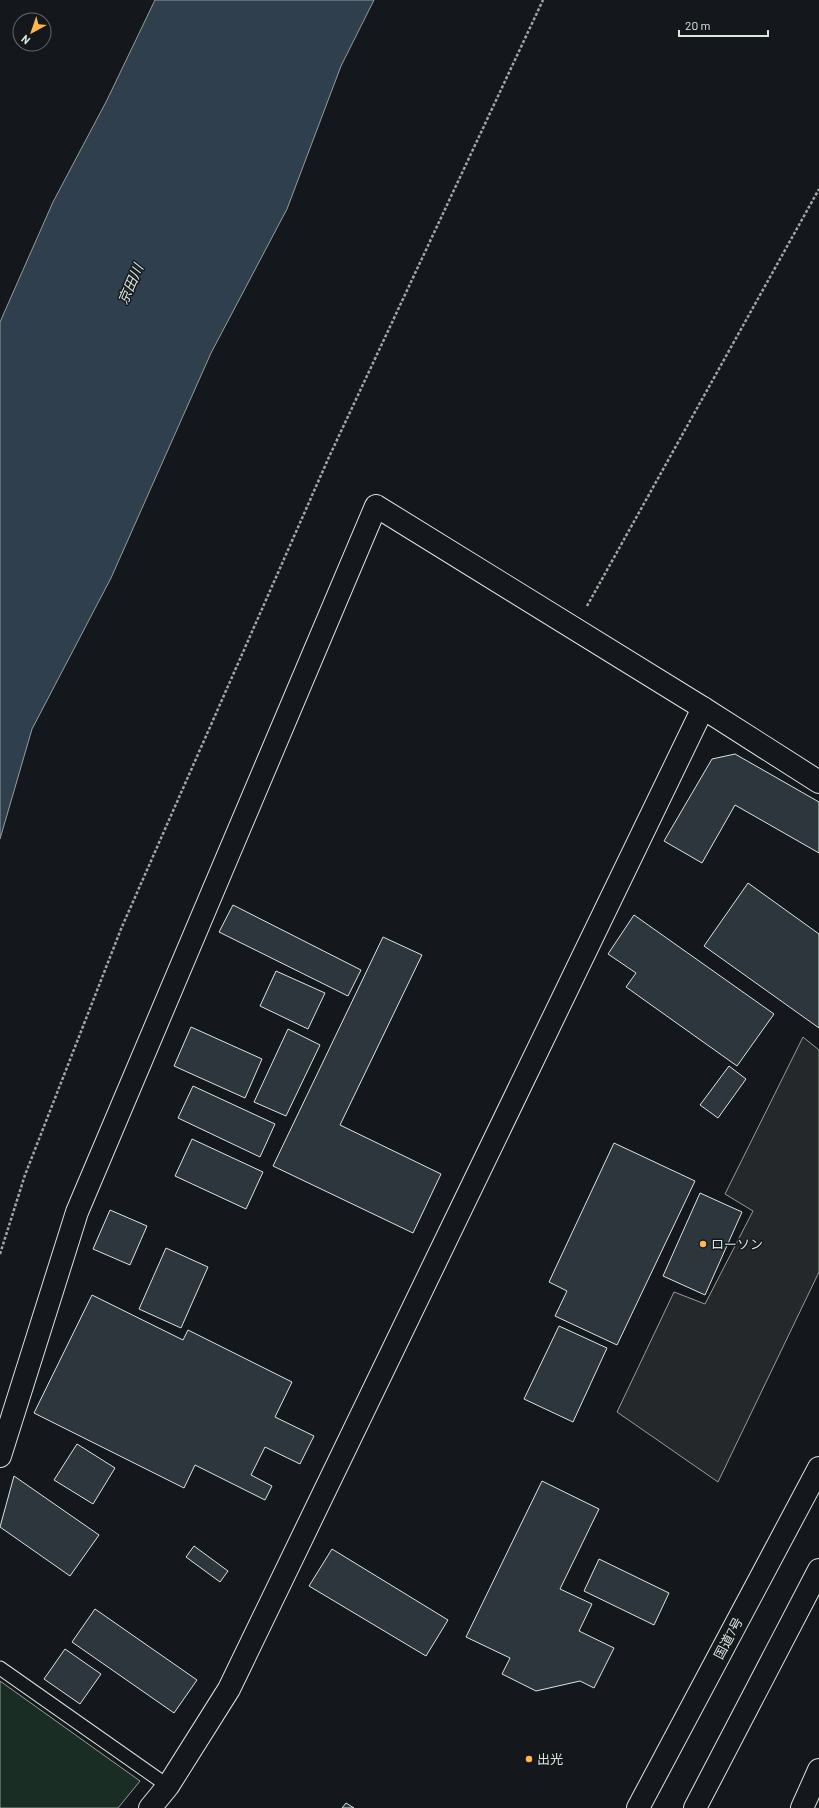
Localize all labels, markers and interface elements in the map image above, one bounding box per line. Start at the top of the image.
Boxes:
north arrow [12,12,52,52]
scale bar [679,12,768,38]
text: 20 m [685,18,711,32]
text: N [18,33,32,47]
water label: 京田川 [114,260,147,307]
place label: ローソン [711,1236,763,1252]
marker: ローソン [698,1239,708,1249]
street label: 国道7号 [710,1614,746,1662]
place label: 出光 [537,1751,563,1767]
marker: 出光 [524,1754,534,1764]

